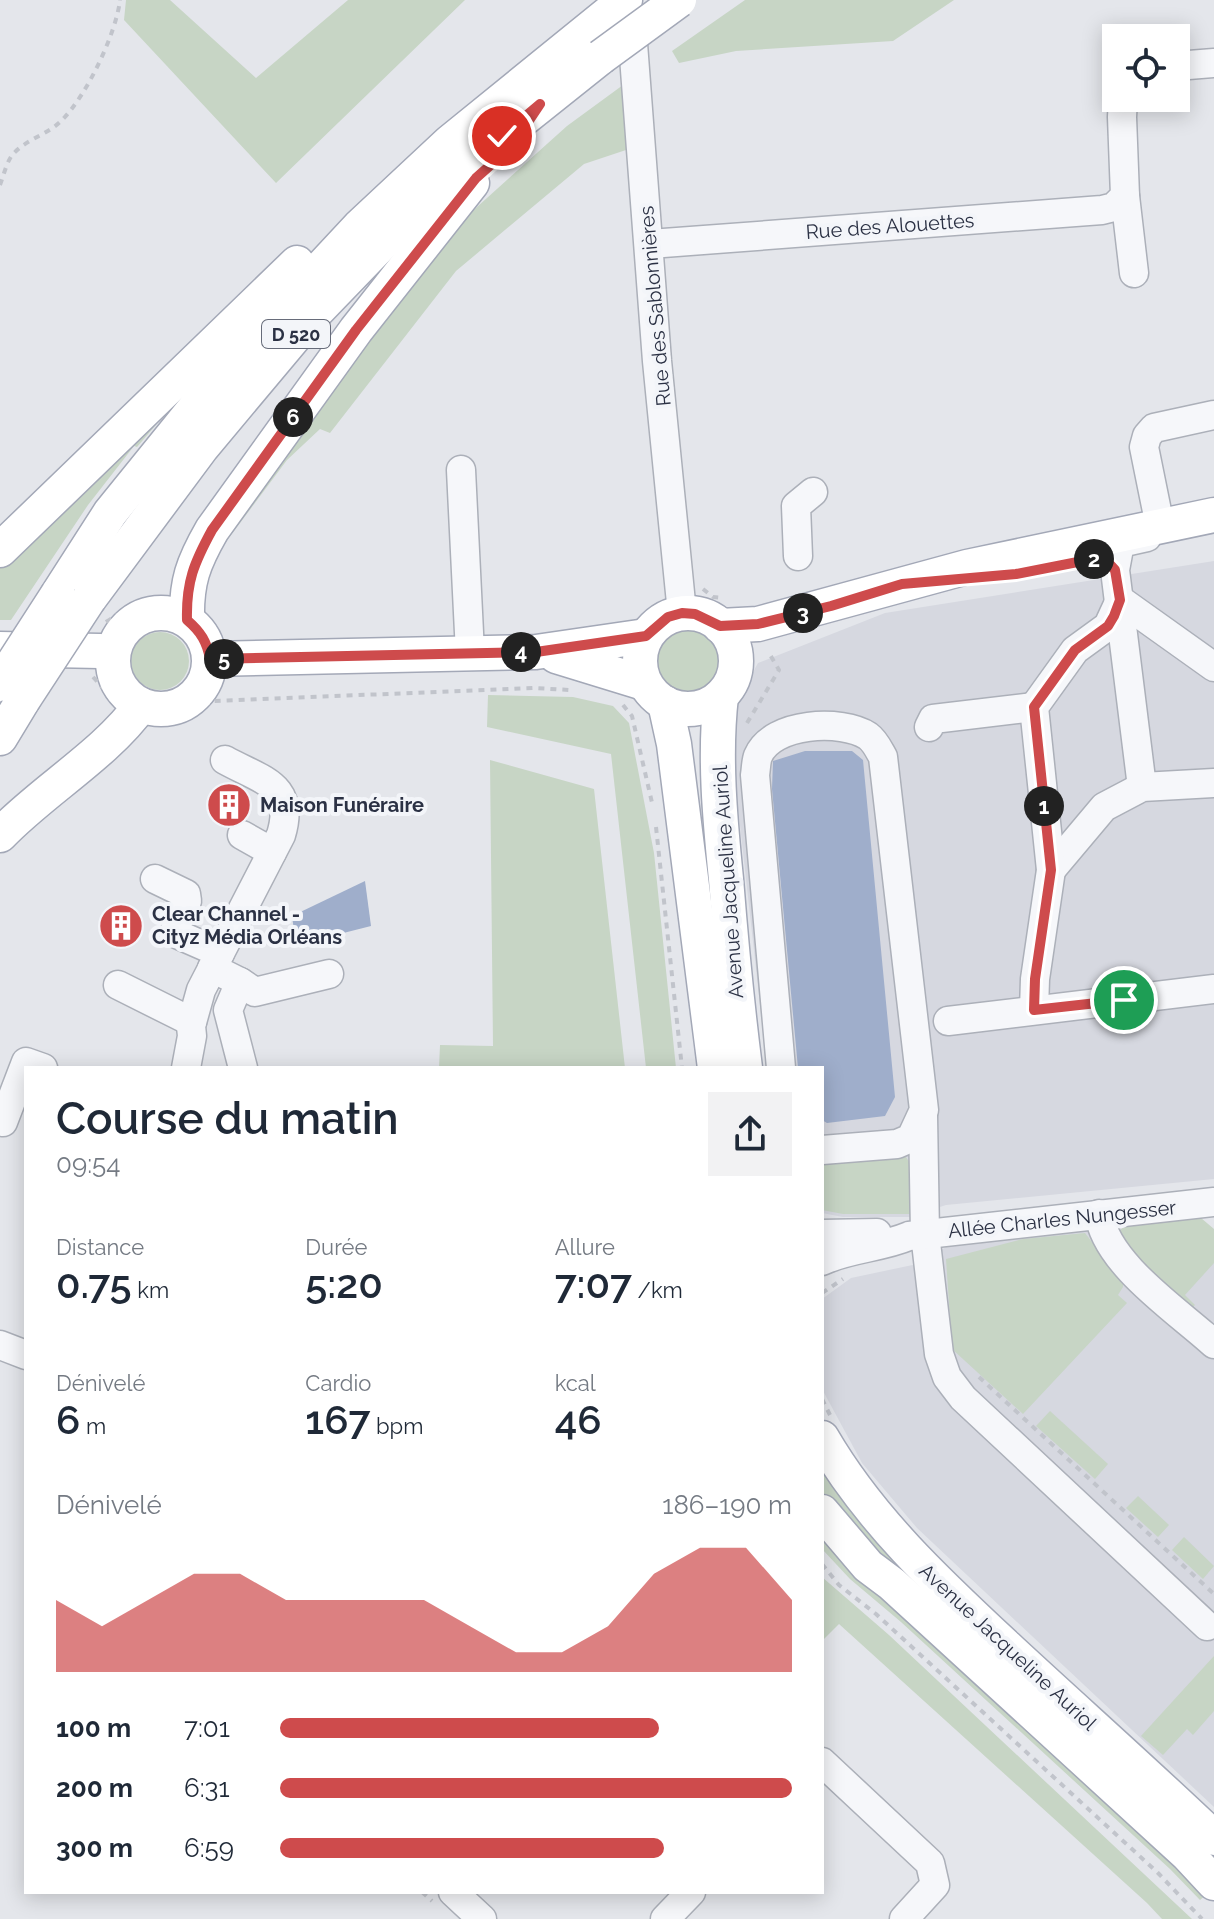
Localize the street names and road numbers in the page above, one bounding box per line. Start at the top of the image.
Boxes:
street label: Rue des Sablonnières [634,205,676,407]
street label: Rue des Alouettes [805,208,975,244]
road number: D 520 [262,320,330,348]
street label: Avenue Jacqueline Auriol [708,764,748,999]
street label: Allée Charles Nungesser [947,1195,1177,1243]
street label: Avenue Jacqueline Auriol [914,1559,1102,1736]

